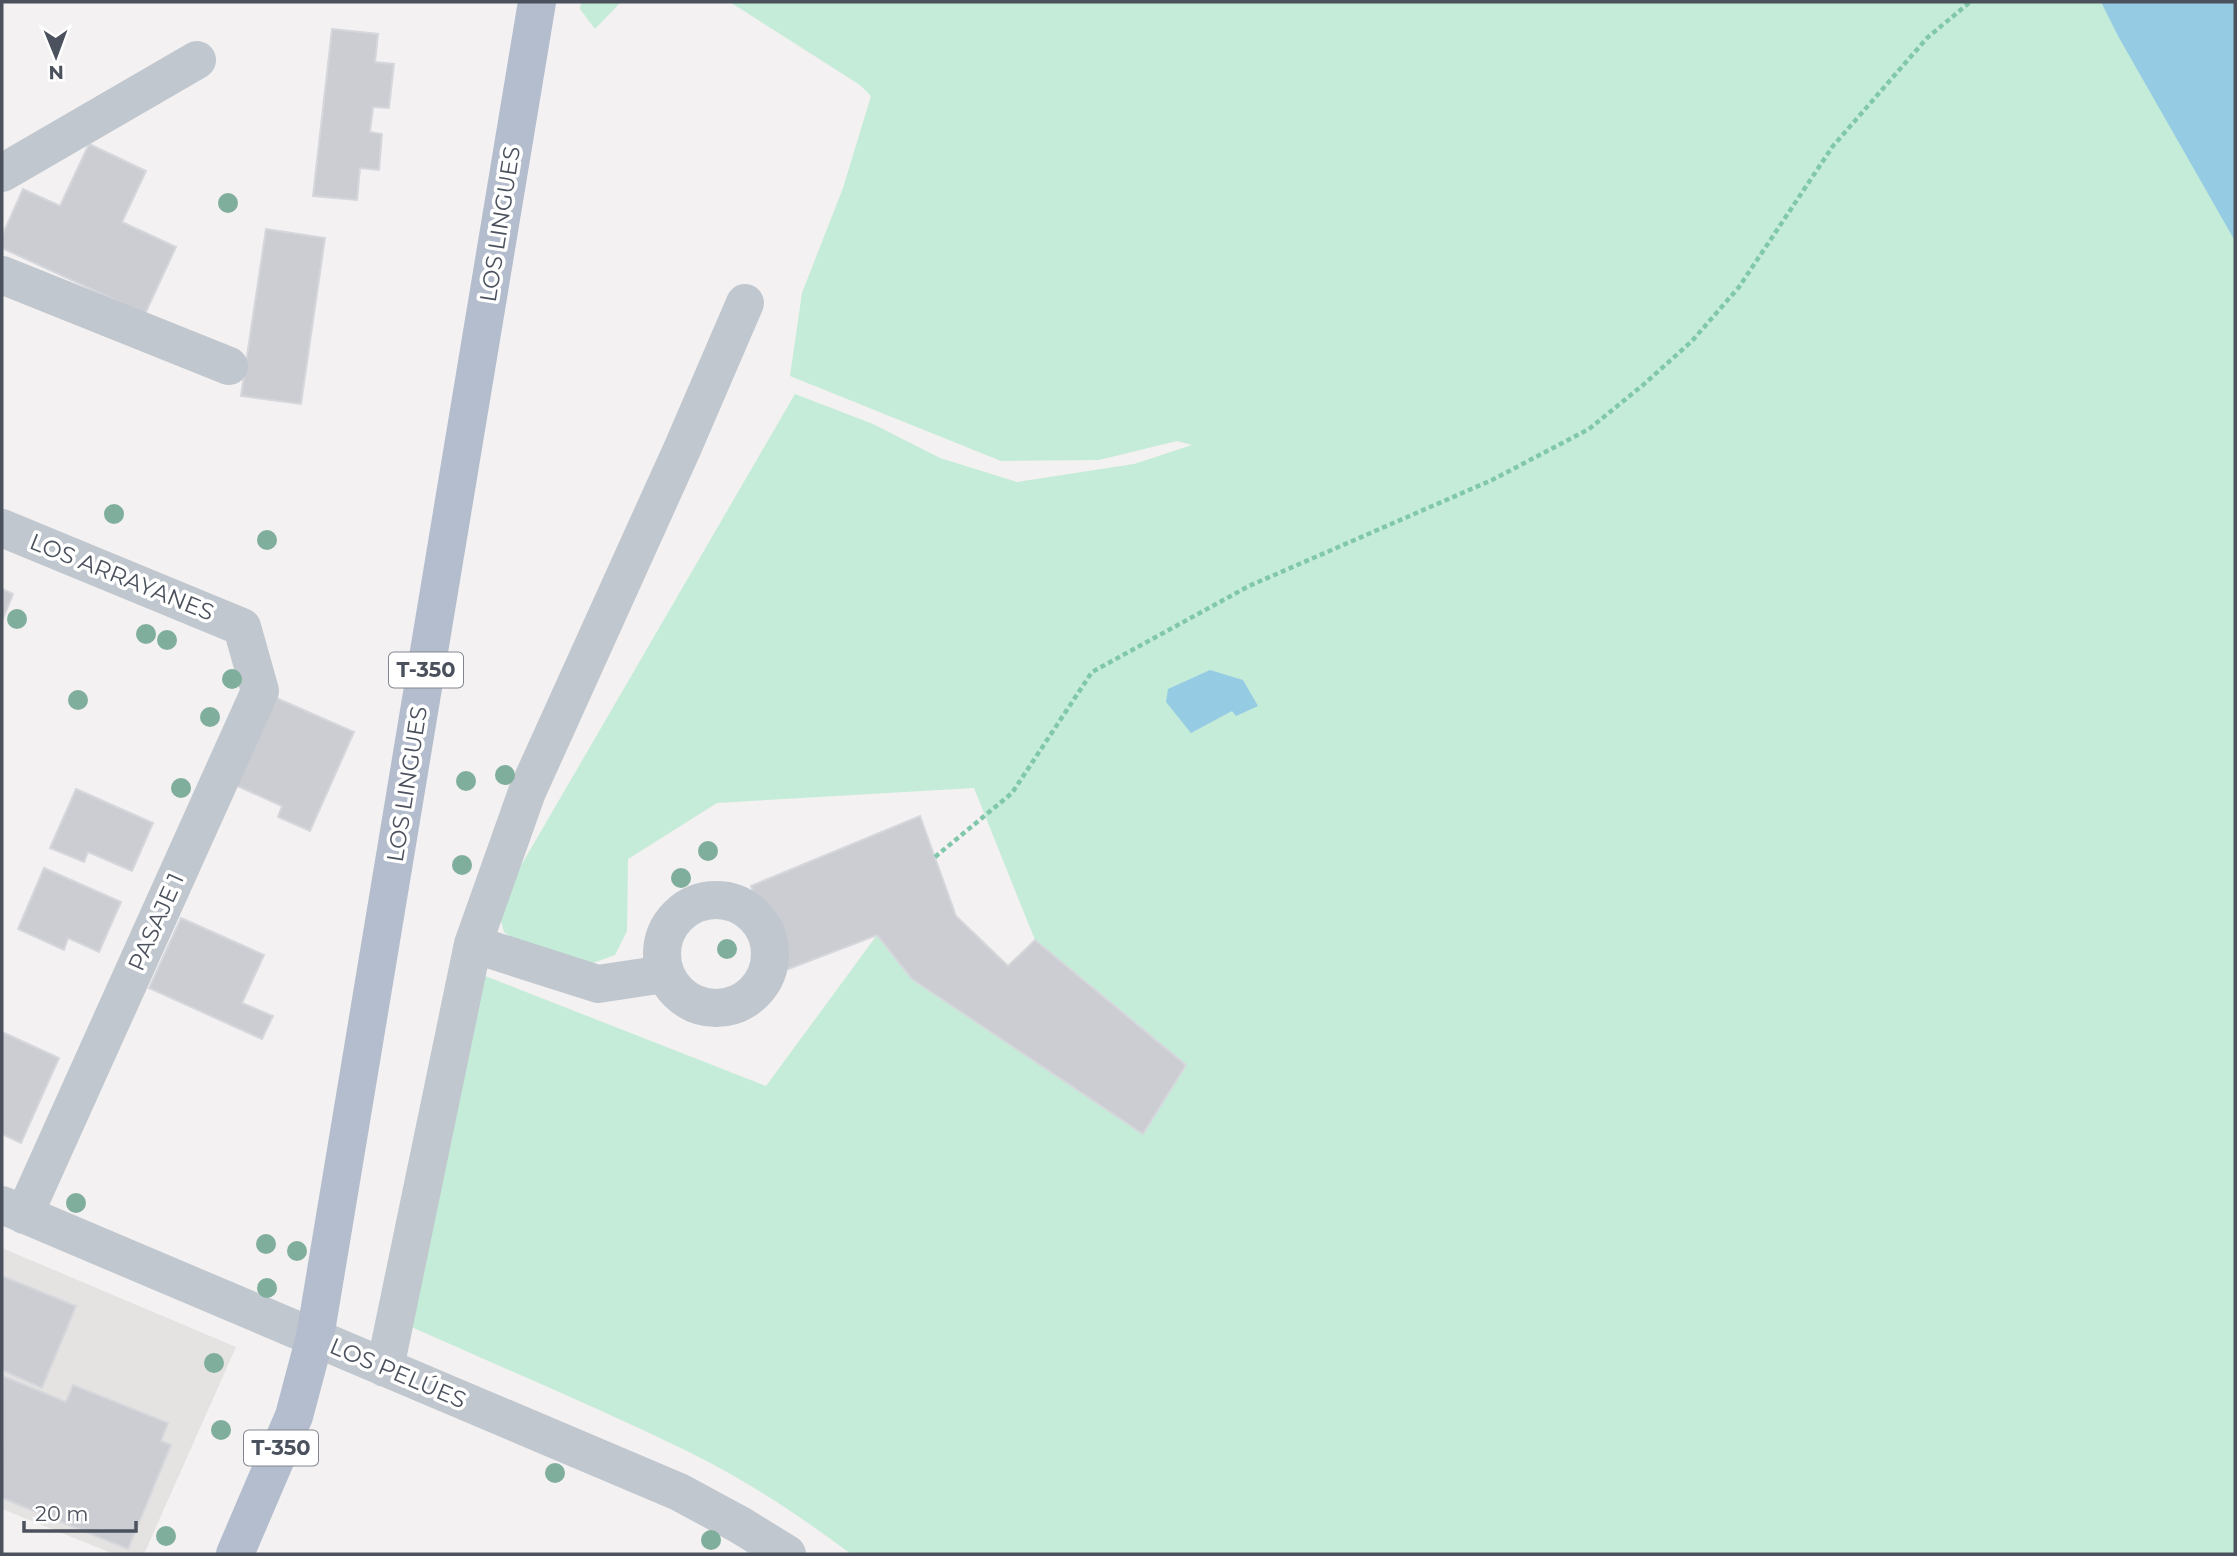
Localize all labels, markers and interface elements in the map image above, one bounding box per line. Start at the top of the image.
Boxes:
north arrow [21,21,91,91]
text: N [48,61,64,84]
street label: LOS LINGUES [474,144,526,304]
street label: LOS ARRAYANES [26,527,218,627]
road number: T-350 [389,652,463,688]
street label: LOS LINGUES [381,704,433,864]
street label: PASAJE 1 [122,869,190,975]
street label: LOS PELÚES [326,1332,470,1414]
road number: T-350 [244,1430,318,1466]
scale bar [24,1490,136,1534]
text: 20 m [35,1501,89,1526]

